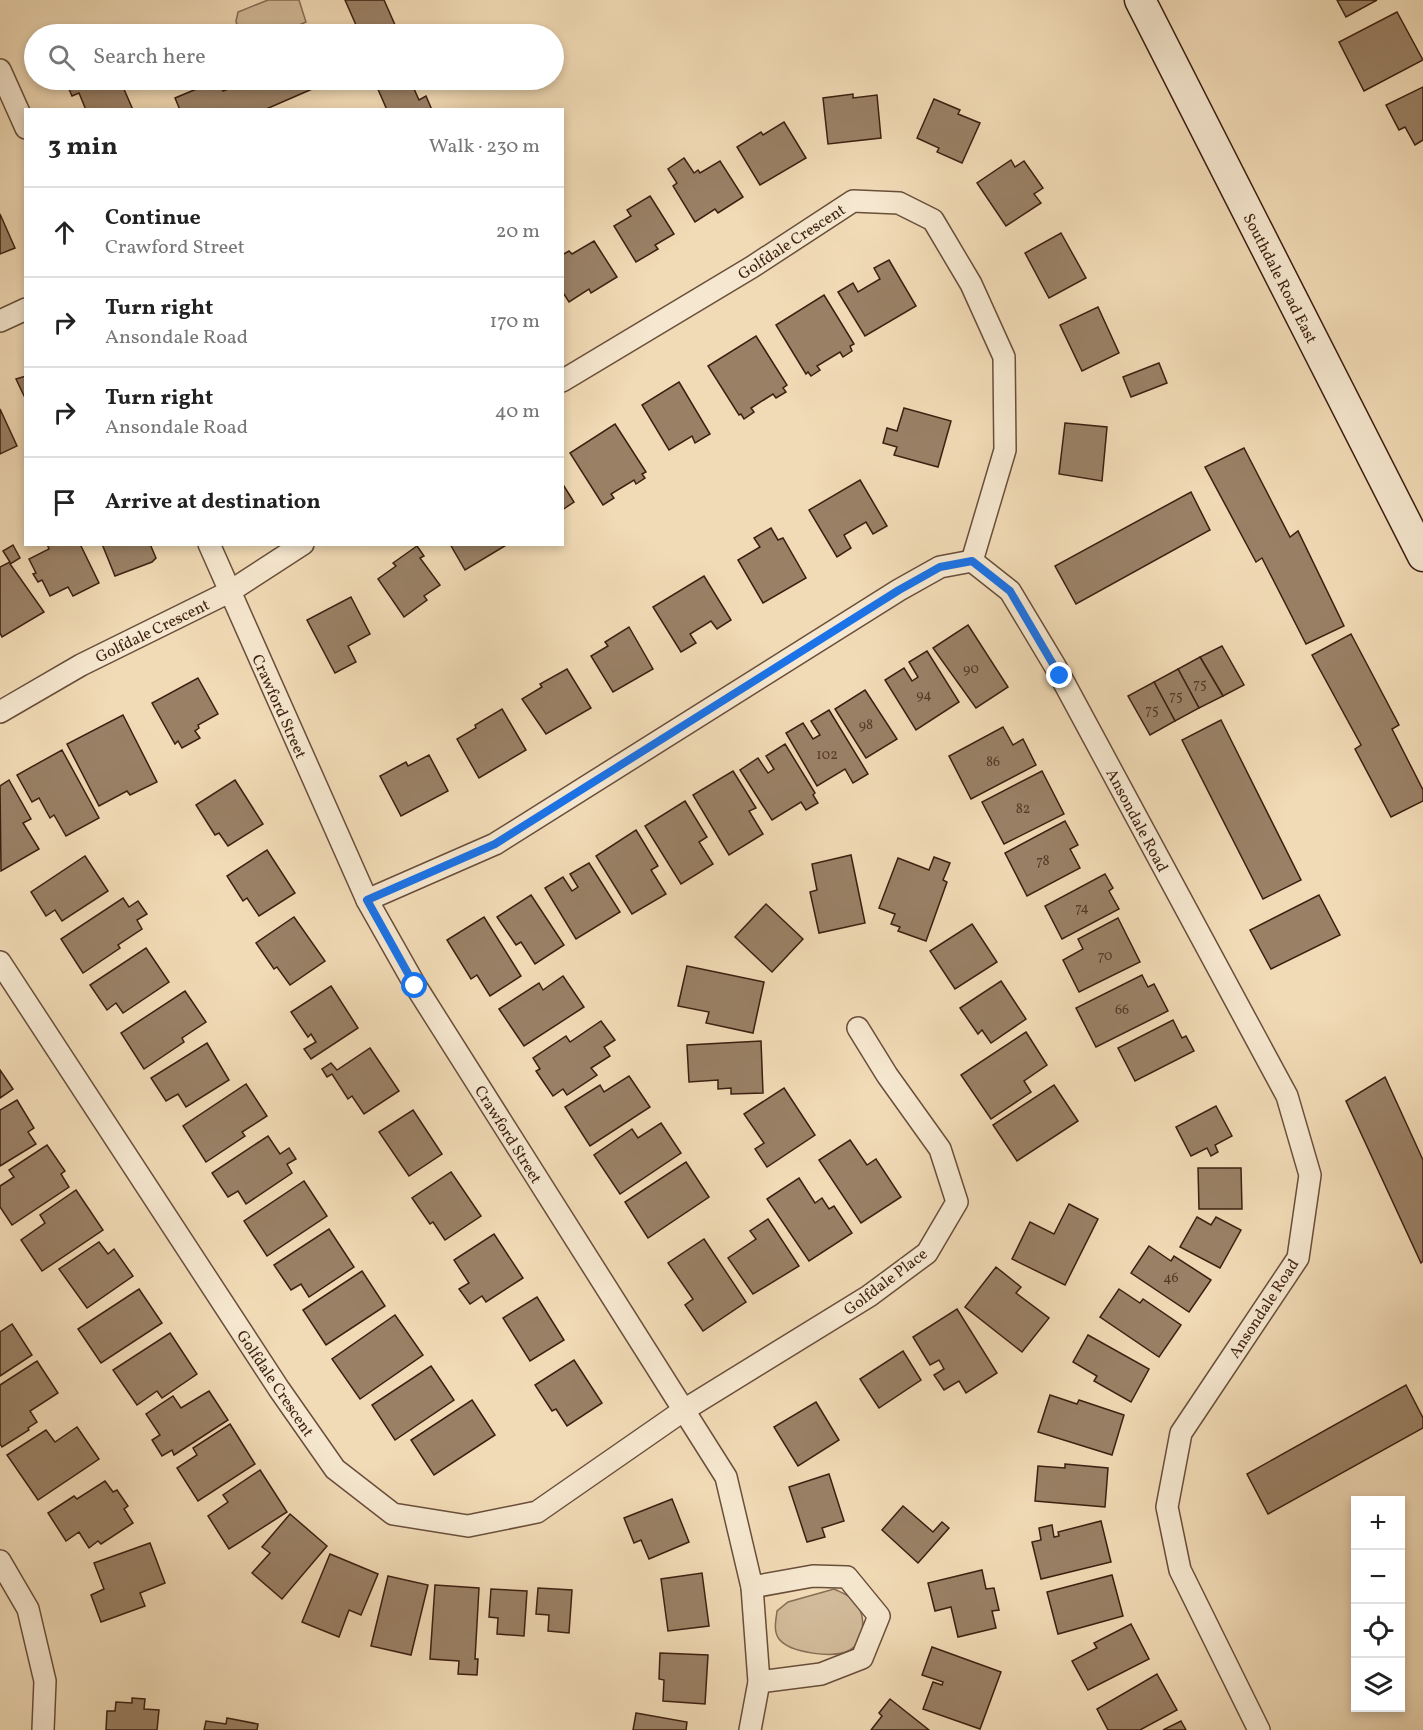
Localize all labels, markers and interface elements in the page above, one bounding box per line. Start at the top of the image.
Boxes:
search box [24,24,564,90]
icon: search [45,41,78,74]
text: Search here [93,42,206,73]
text: 3 min [48,129,118,165]
text: Walk · 230 m [429,133,540,161]
street label: Golfdale Crescent [734,199,851,286]
text: Continue [105,203,201,234]
street label: Southdale Road East [1237,210,1322,348]
icon: ahead [48,216,81,249]
text: 20 m [496,218,540,246]
text: Crawford Street [105,234,245,262]
text: Turn right [105,293,213,324]
icon: right [48,306,81,339]
text: 170 m [490,308,540,336]
text: Ansondale Road [105,324,248,352]
text: Turn right [105,383,213,414]
icon: right [48,396,81,429]
text: 40 m [495,398,540,426]
text: Ansondale Road [105,414,248,442]
icon: arrive [48,486,81,519]
text: Arrive at destination [105,487,321,518]
street label: Golfdale Crescent [92,594,214,669]
street label: Crawford Street [245,651,311,763]
house number: 90 [963,660,979,679]
route end [1046,662,1072,688]
house number: 75 [1193,675,1207,694]
house number: 94 [916,686,932,705]
house number: 75 [1169,687,1183,706]
house number: 75 [1145,701,1159,720]
house number: 98 [859,716,873,735]
house number: 102 [816,746,838,765]
house number: 86 [986,753,1000,772]
street label: Ansondale Road [1100,765,1173,877]
house number: 82 [1016,800,1030,819]
house number: 78 [1036,852,1050,871]
house number: 74 [1075,899,1089,918]
house number: 70 [1098,947,1112,966]
route start [401,972,427,998]
house number: 66 [1115,1001,1129,1020]
street label: Crawford Street [468,1082,546,1189]
street label: Golfdale Place [840,1244,933,1321]
street label: Ansondale Road [1224,1255,1305,1363]
house number: 46 [1163,1269,1179,1288]
street label: Golfdale Crescent [230,1326,318,1442]
map controls [1351,1496,1405,1712]
button: + [1351,1496,1405,1550]
button: − [1351,1550,1405,1604]
button: locate [1351,1604,1405,1658]
button: layers [1351,1658,1405,1712]

